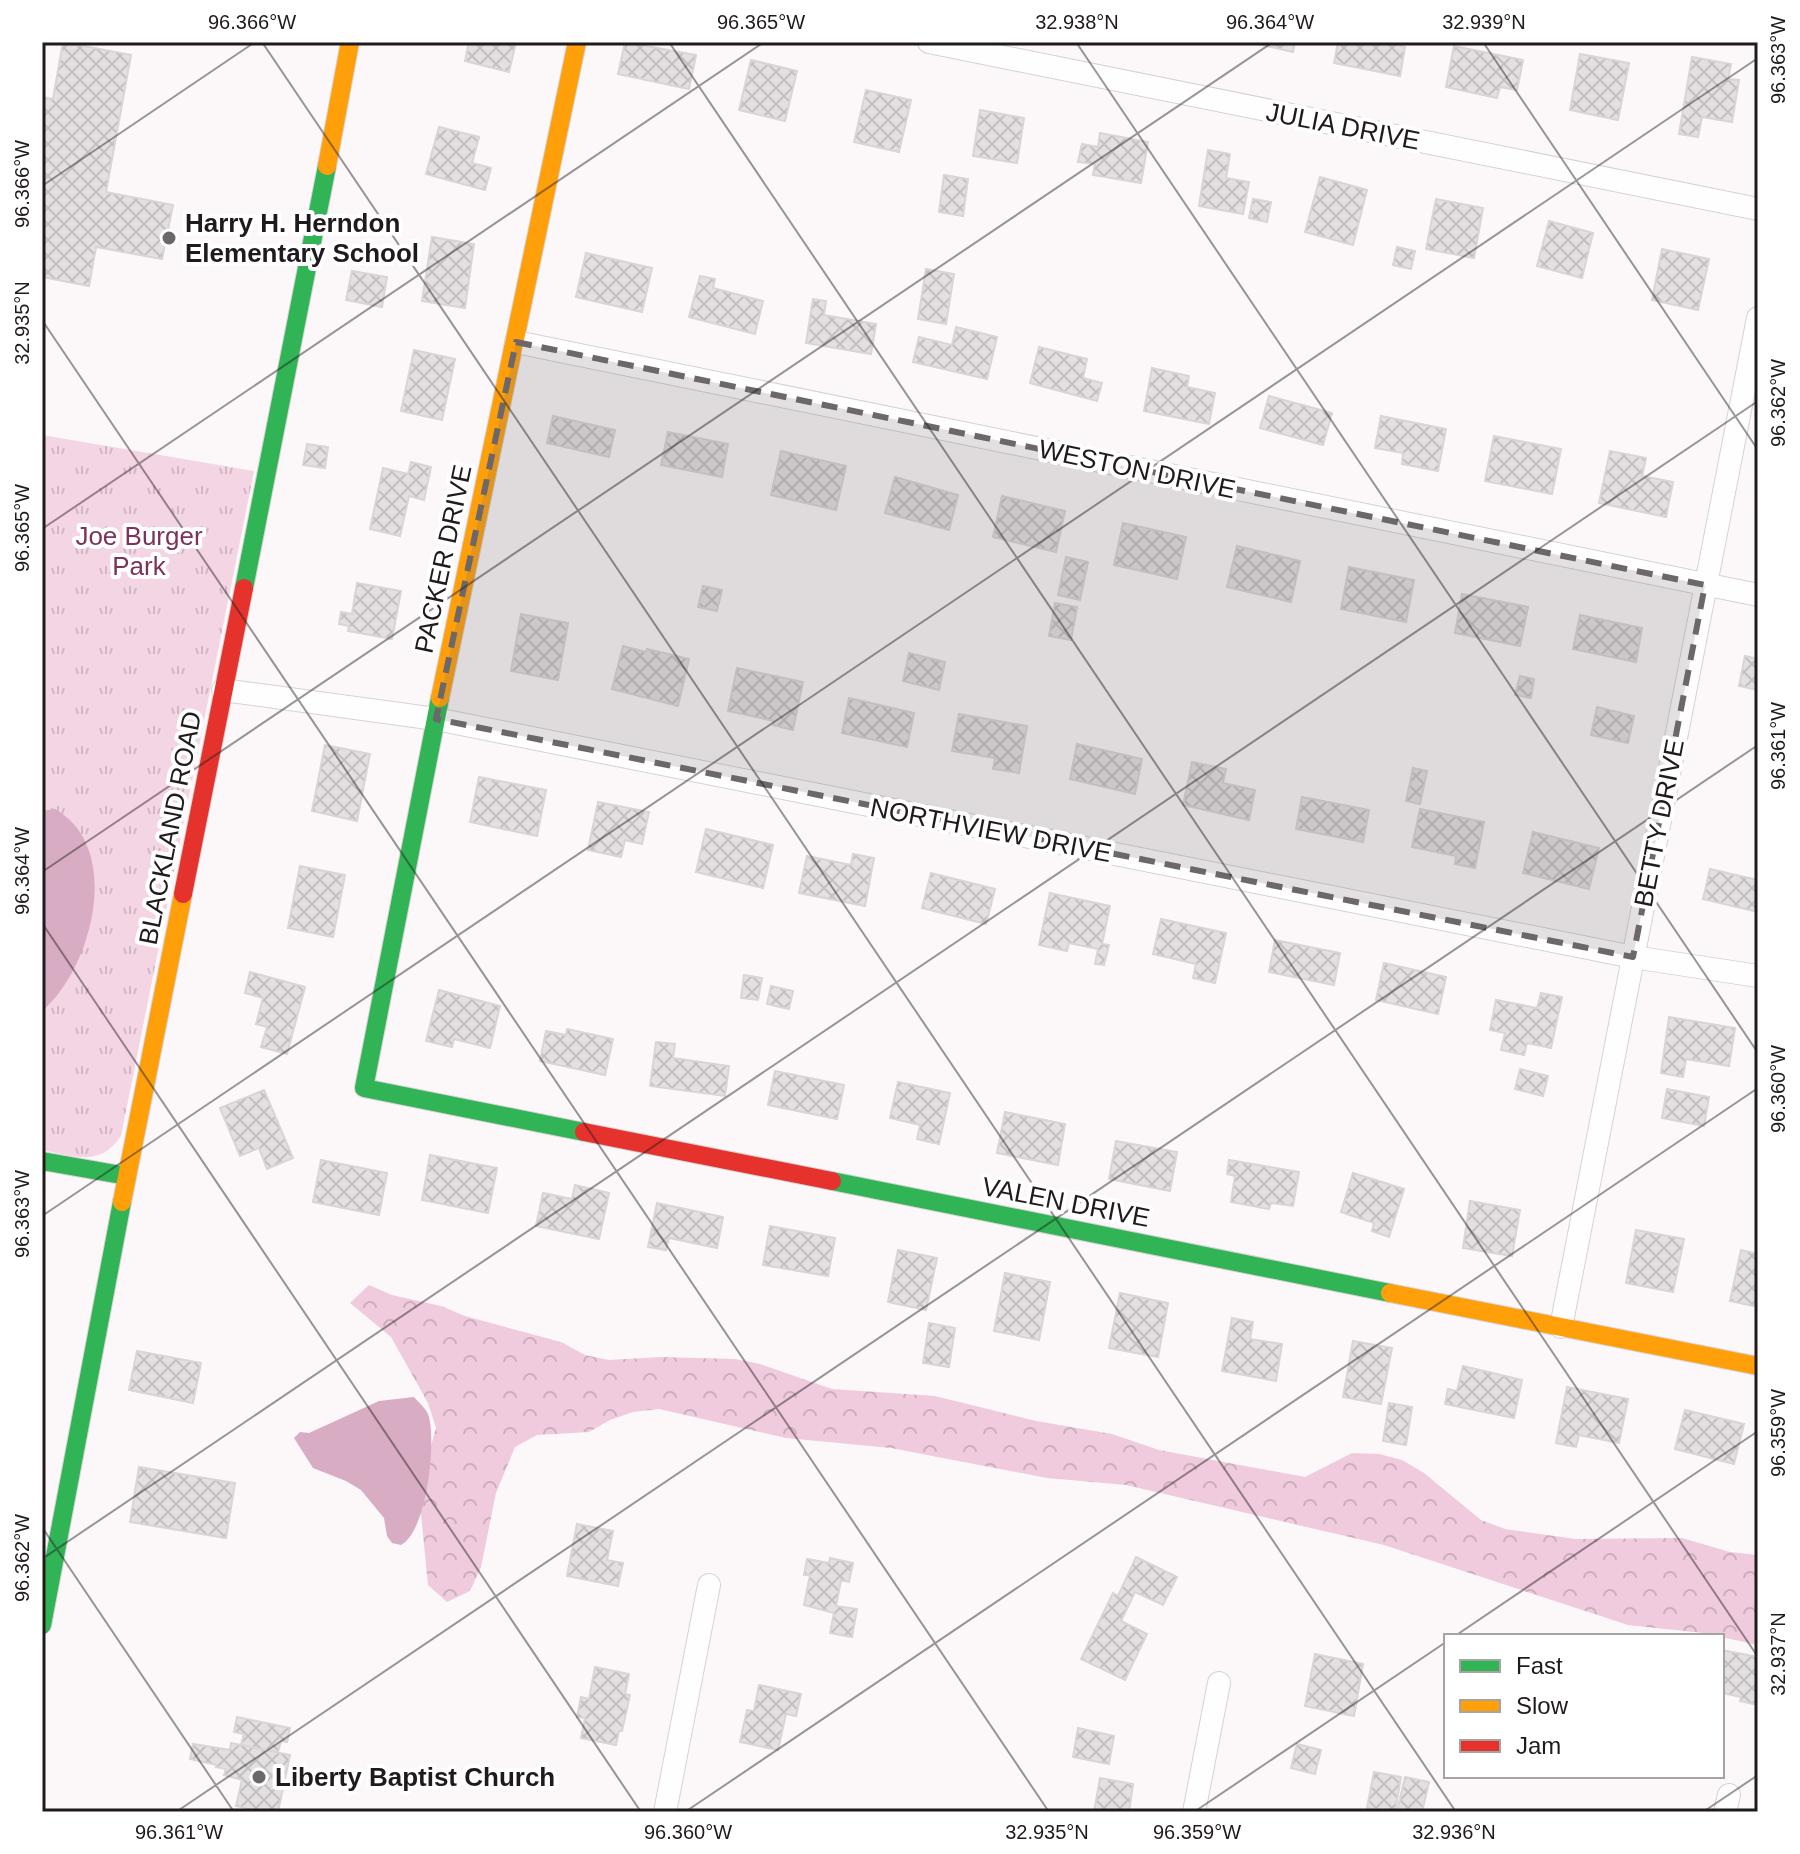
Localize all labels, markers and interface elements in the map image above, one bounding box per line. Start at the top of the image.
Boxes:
text: 96.366°W [208,11,296,33]
text: 96.365°W [717,11,805,33]
text: 32.938°N [1035,11,1119,33]
text: 96.364°W [1226,11,1314,33]
text: 32.939°N [1442,11,1526,33]
text: 96.363°W [1767,16,1789,104]
street label: JULIA DRIVE [1264,96,1422,156]
text: 96.366°W [11,140,33,228]
place label: Harry H. Herndon Elementary School [185,208,419,268]
marker: Harry H. Herndon Elementary School [160,229,178,247]
text: 32.935°N [11,281,33,365]
text: 96.362°W [1767,359,1789,447]
street label: WESTON DRIVE [1036,434,1238,504]
street label: PACKER DRIVE [408,462,478,656]
text: 96.365°W [11,484,33,572]
park label: Joe Burger Park [75,521,203,581]
text: 96.361°W [1767,702,1789,790]
street label: BLACKLAND ROAD [133,709,207,947]
street label: BETTY DRIVE [1628,737,1690,909]
street label: NORTHVIEW DRIVE [868,792,1114,868]
text: 96.364°W [11,827,33,915]
text: 96.360°W [1767,1045,1789,1133]
text: 96.363°W [11,1170,33,1258]
street label: VALEN DRIVE [980,1171,1152,1233]
text: 96.359°W [1767,1389,1789,1477]
text: 96.362°W [11,1514,33,1602]
text: 32.937°N [1767,1612,1789,1696]
legend [1444,1634,1724,1778]
text: Fast [1516,1652,1563,1679]
text: Slow [1516,1692,1569,1719]
text: Jam [1516,1732,1561,1759]
place label: Liberty Baptist Church [275,1762,555,1792]
marker: Liberty Baptist Church [250,1768,268,1786]
text: 96.361°W [135,1821,223,1843]
text: 96.360°W [644,1821,732,1843]
text: 32.935°N [1005,1821,1089,1843]
text: 96.359°W [1153,1821,1241,1843]
text: 32.936°N [1412,1821,1496,1843]

